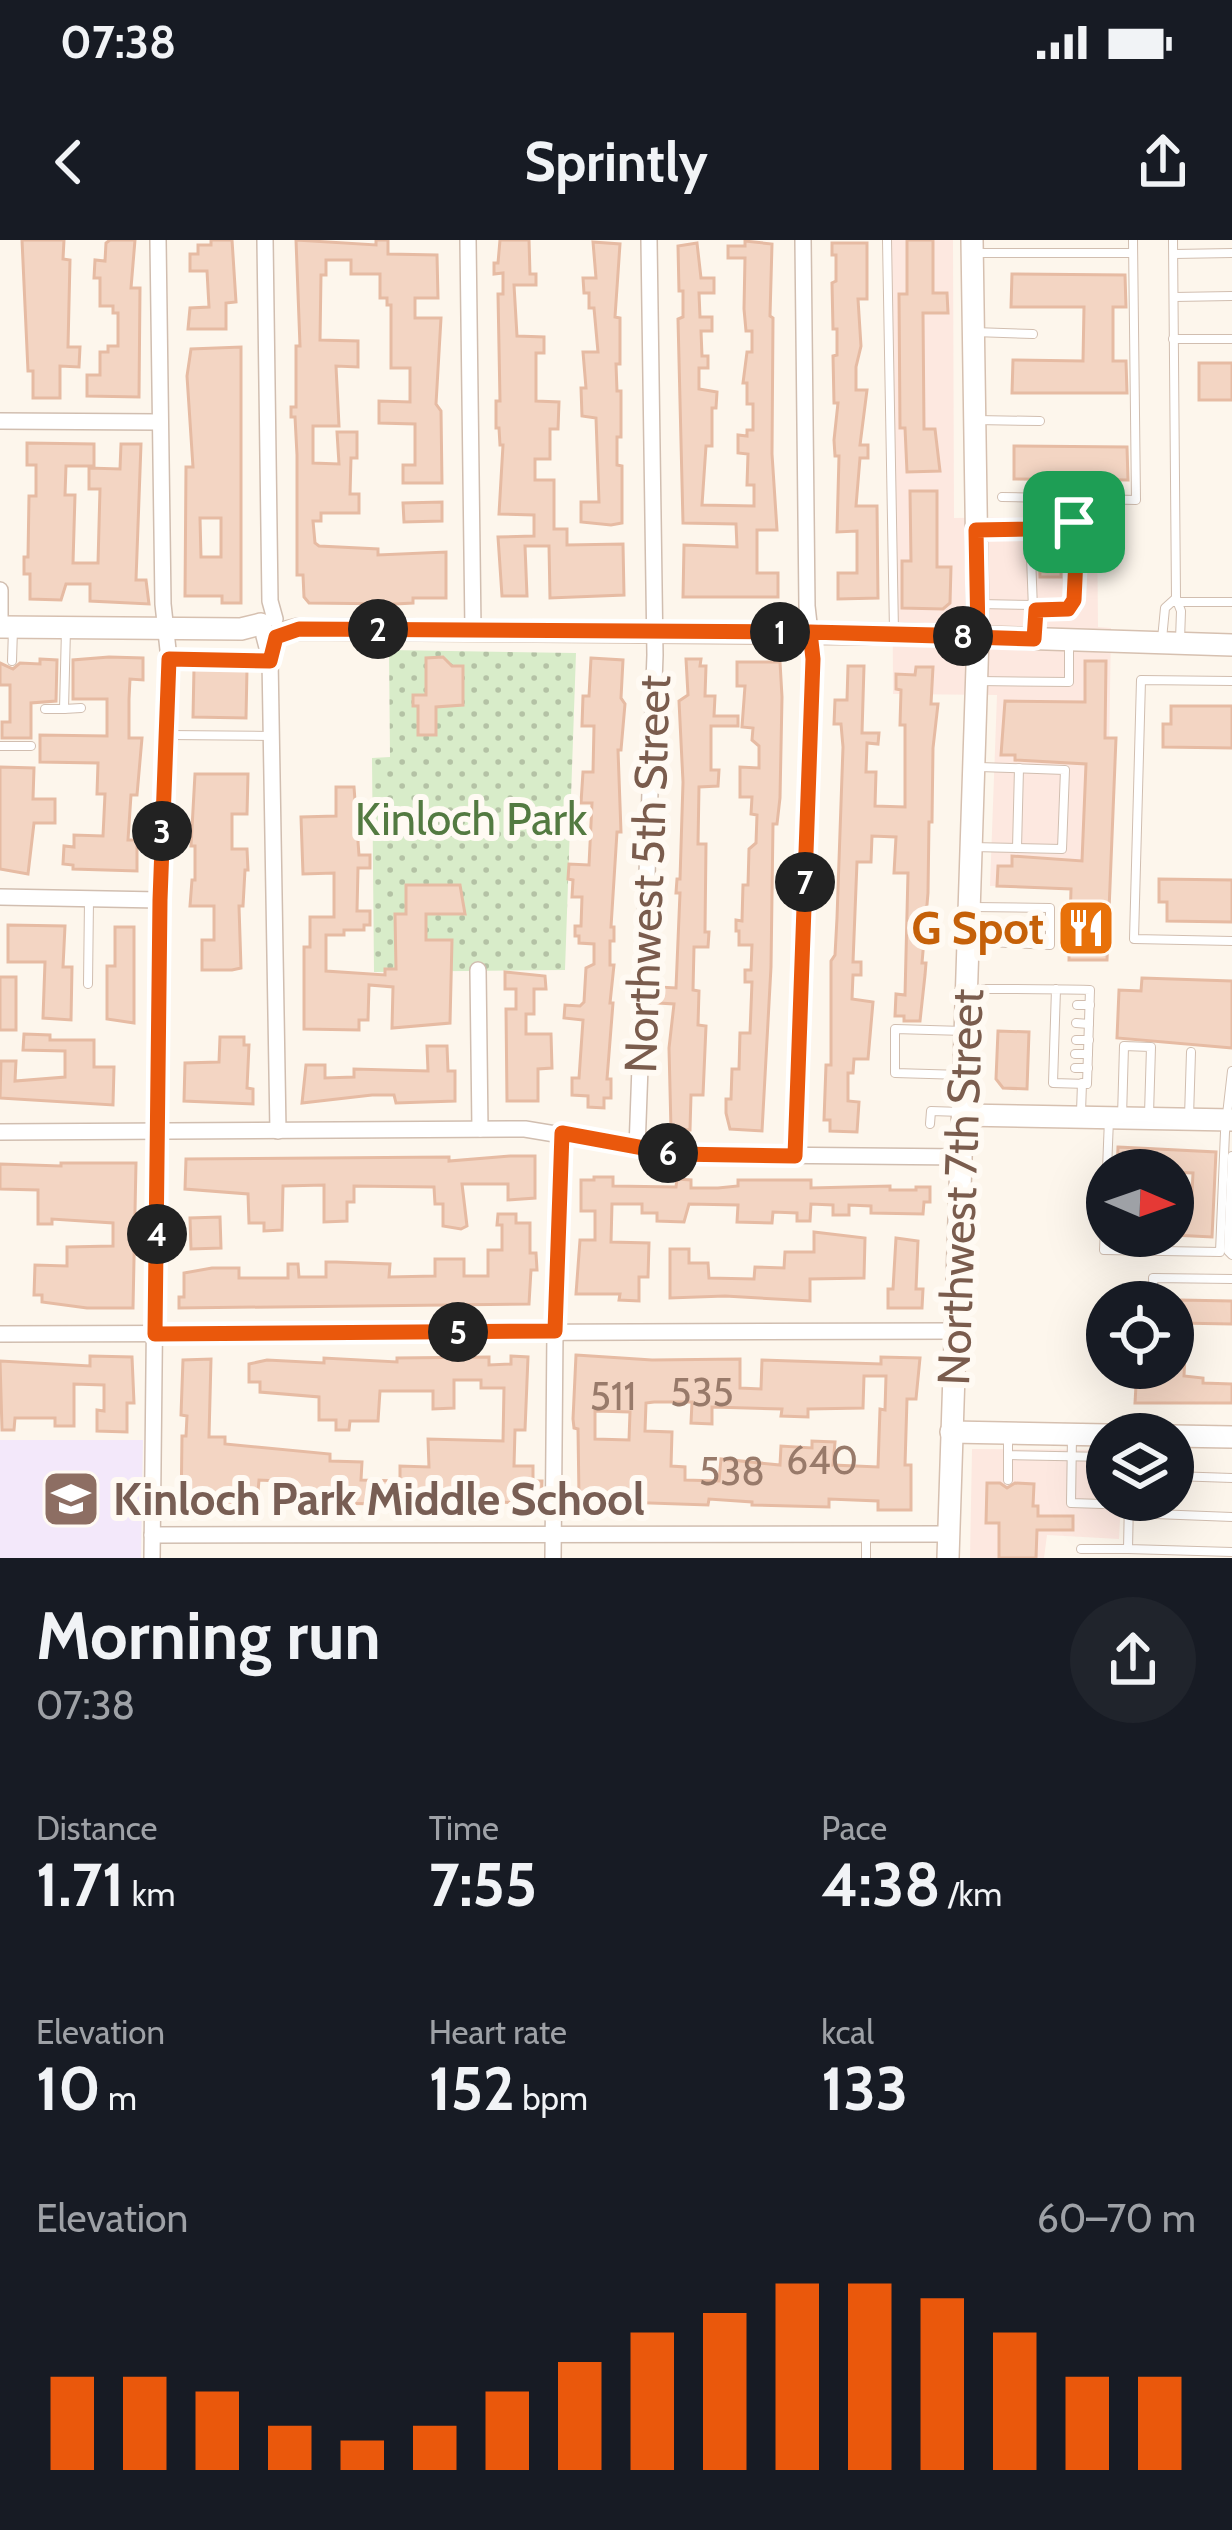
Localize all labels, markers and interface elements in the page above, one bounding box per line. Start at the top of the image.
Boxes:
text: 07:38 [60,15,176,69]
icon: back [36,129,102,195]
text: Sprintly [524,129,708,195]
icon: share [1130,129,1196,195]
pin [1023,471,1125,573]
icon: arrive [1041,489,1107,555]
pin: 2 [348,599,408,659]
pin: 1 [750,602,810,662]
pin: 8 [933,606,993,666]
text: 2 [369,609,387,649]
text: 1 [774,612,786,652]
text: 8 [953,616,973,656]
street label: Northwest 5th Street [613,674,681,1074]
park label: Kinloch Park [355,792,588,846]
pin: 3 [132,801,192,861]
text: 3 [153,811,171,851]
pin: 7 [775,852,835,912]
text: 7 [797,862,813,902]
restaurant icon: G Spot [1055,897,1117,959]
place label: G Spot [912,901,1044,955]
street label: Northwest 7th Street [926,988,994,1386]
pin: 6 [638,1123,698,1183]
text: 6 [659,1133,677,1173]
north arrow [1086,1149,1194,1257]
map controls [1086,1149,1194,1521]
pin: 4 [127,1204,187,1264]
text: 4 [147,1214,167,1254]
button: locate [1086,1281,1194,1389]
pin: 5 [428,1302,488,1362]
text: 5 [449,1312,467,1352]
house number: 535 [670,1368,734,1416]
house number: 511 [590,1372,636,1420]
button: layers [1086,1413,1194,1521]
house number: 640 [786,1436,858,1484]
house number: 538 [699,1447,765,1495]
school or university icon: Kinloch Park Middle School [40,1468,102,1530]
place label: Kinloch Park Middle School [113,1472,645,1526]
text: Morning run [36,1595,381,1676]
button: share [1070,1597,1196,1723]
text: 07:38 [36,1681,135,1729]
text: Distance [36,1808,157,1848]
text: Time [429,1808,499,1848]
text: Pace [821,1808,887,1848]
text: 1.71 [36,1848,124,1921]
text: 7:55 [429,1848,537,1921]
text: 4:38 [821,1848,941,1921]
text: km [124,1874,175,1914]
text: /km [941,1874,1002,1914]
text: Elevation [36,2012,165,2052]
text: Heart rate [429,2012,567,2052]
text: kcal [821,2012,874,2052]
text: 10 [36,2052,101,2125]
text: 152 [429,2052,515,2125]
text: 133 [821,2052,908,2125]
text: m [101,2078,137,2118]
text: bpm [515,2078,588,2118]
text: Elevation [36,2194,188,2242]
text: 60–70 m [1037,2194,1196,2242]

